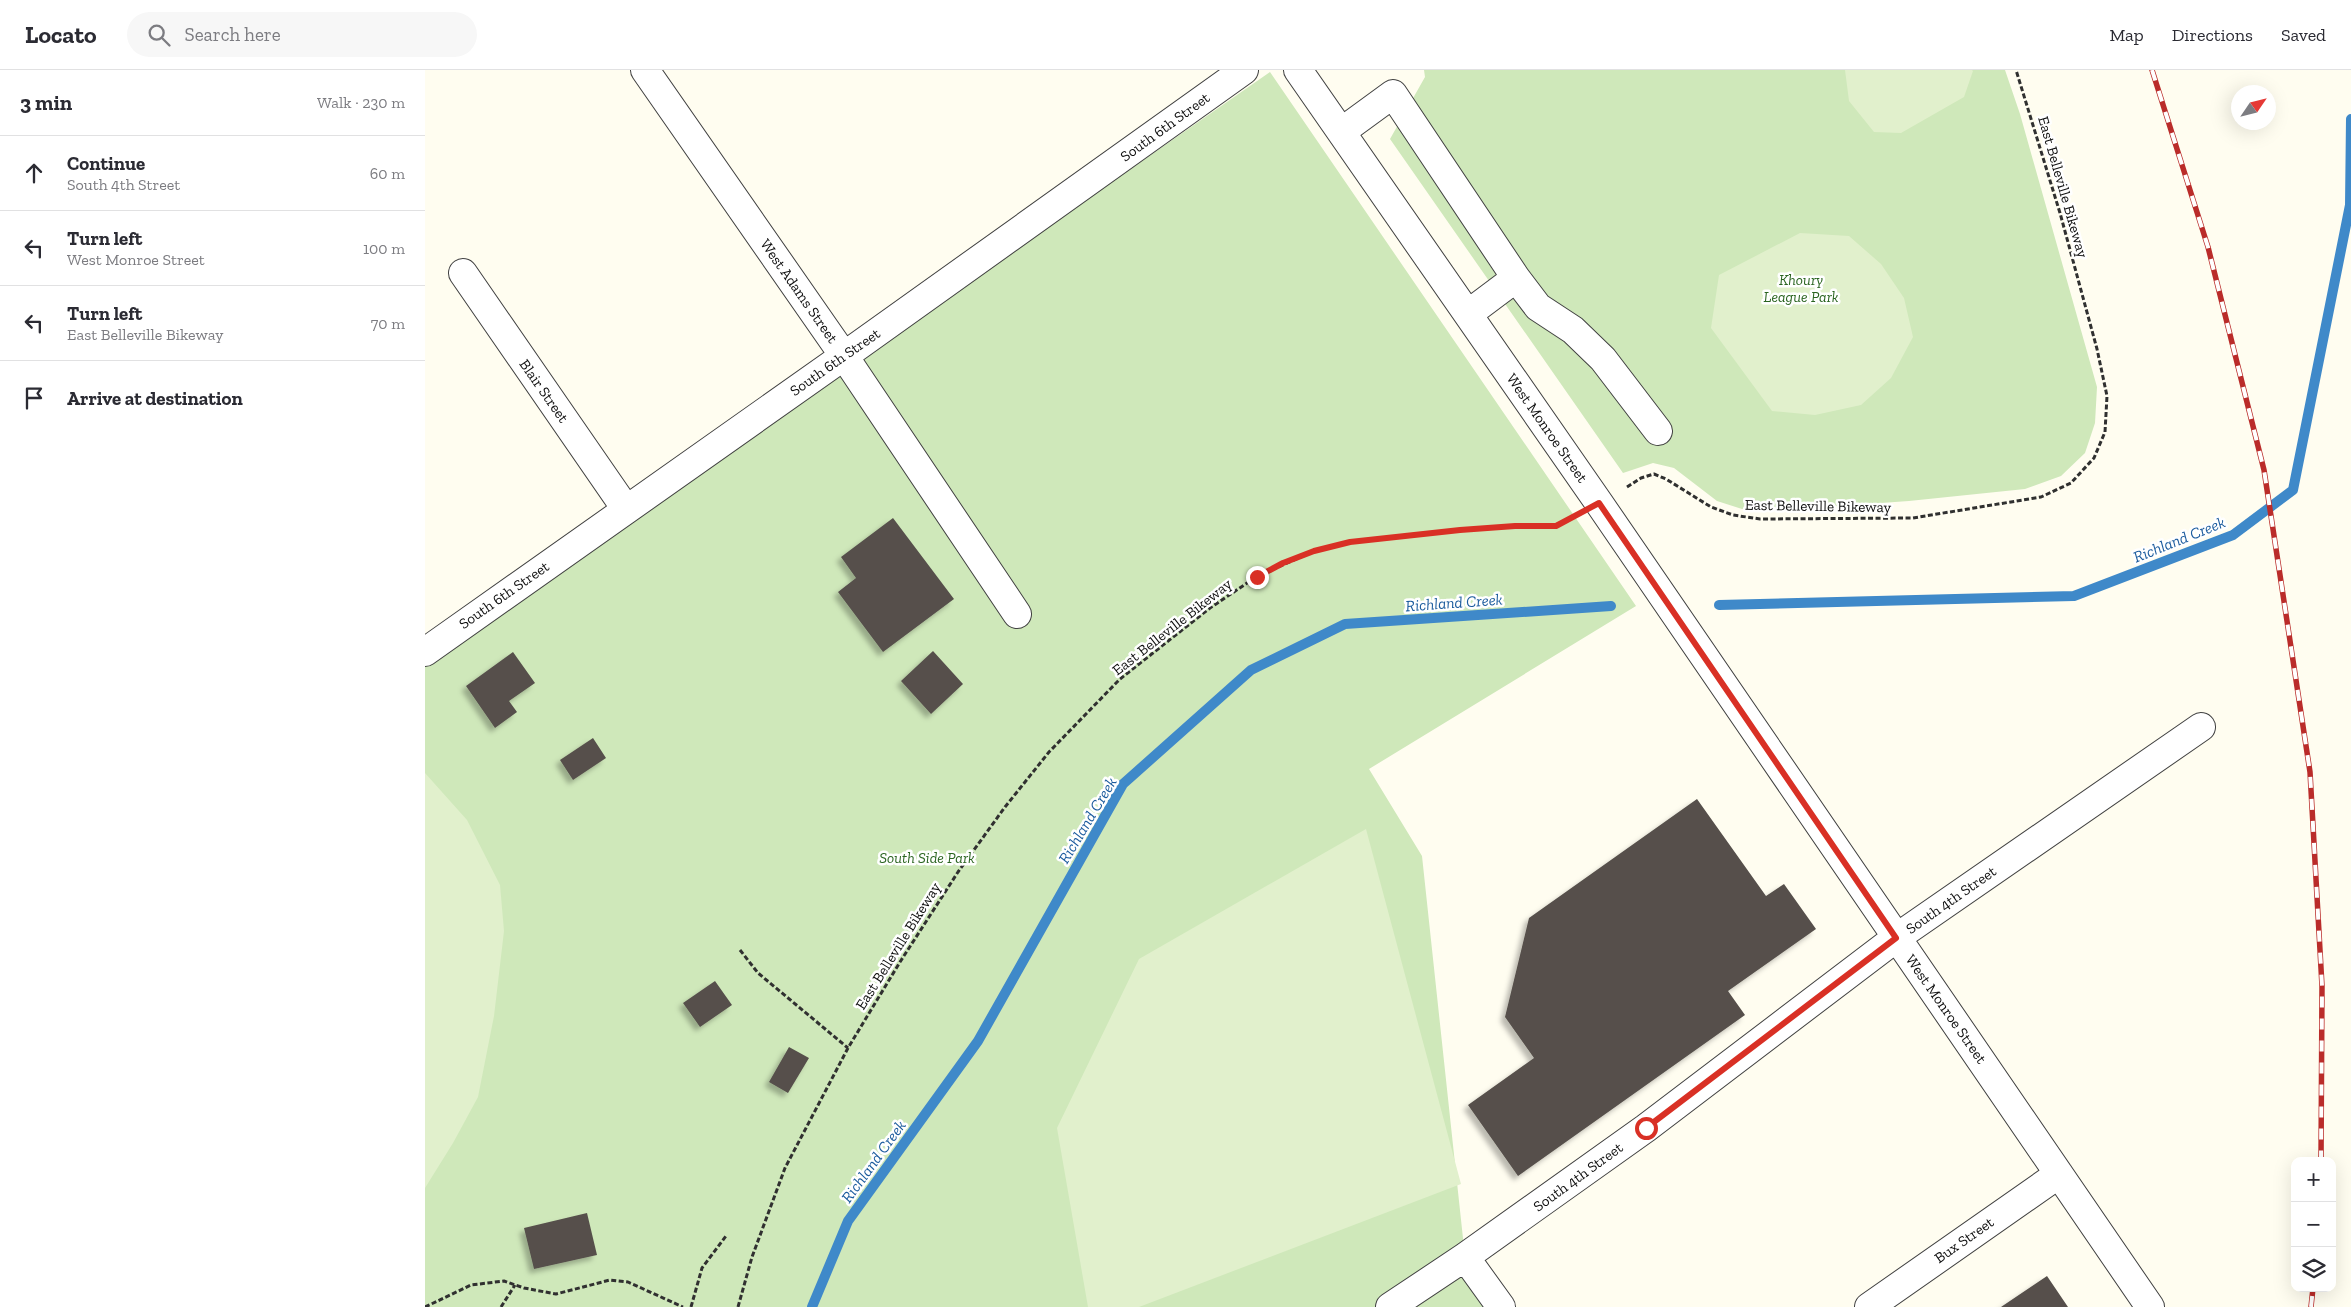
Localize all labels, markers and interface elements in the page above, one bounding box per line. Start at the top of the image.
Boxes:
search box [127,12,477,57]
text: Locato [25,20,97,49]
icon: search [145,21,173,49]
text: Search here [185,23,281,46]
text: Map [2109,24,2144,46]
text: Directions [2172,24,2253,46]
text: Saved [2281,24,2326,46]
north arrow [2231,85,2276,130]
street label: South 6th Street [1117,88,1214,165]
text: 3 min [20,90,72,115]
text: Walk · 230 m [317,93,405,112]
street label: East Belleville Bikeway [2034,114,2092,260]
text: Continue [67,152,145,175]
icon: ahead [20,159,48,187]
text: 60 m [370,164,405,183]
text: South 4th Street [67,175,180,194]
text: Turn left [67,227,142,250]
icon: left [20,234,48,262]
street label: West Adams Street [756,235,842,347]
text: 100 m [363,239,405,258]
text: West Monroe Street [67,250,205,269]
park label: Khoury League Park [1763,271,1839,306]
text: Turn left [67,302,142,325]
icon: left [20,309,48,337]
text: 70 m [371,314,405,333]
street label: South 6th Street [786,324,884,400]
text: East Belleville Bikeway [67,325,223,344]
street label: Blair Street [516,356,573,427]
street label: West Monroe Street [1503,370,1592,486]
icon: arrive [20,384,48,412]
text: Arrive at destination [67,387,243,410]
street label: East Belleville Bikeway [1745,496,1892,516]
water label: Richland Creek [2130,512,2228,567]
street label: South 6th Street [455,557,553,633]
route end [1246,566,1269,589]
street label: East Belleville Bikeway [1109,575,1236,679]
water label: Richland Creek [1405,590,1503,615]
water label: Richland Creek [1054,774,1121,867]
park label: South Side Park [879,849,975,867]
street label: South 4th Street [1902,862,2000,938]
street label: East Belleville Bikeway [852,879,945,1013]
street label: West Monroe Street [1902,951,1991,1067]
water label: Richland Creek [837,1116,910,1206]
route start [1635,1117,1658,1140]
street label: South 4th Street [1530,1138,1627,1215]
map controls [2291,1157,2336,1292]
button: + [2291,1157,2336,1202]
button: − [2291,1202,2336,1247]
street label: Bux Street [1931,1213,1997,1267]
button: layers [2291,1247,2336,1292]

